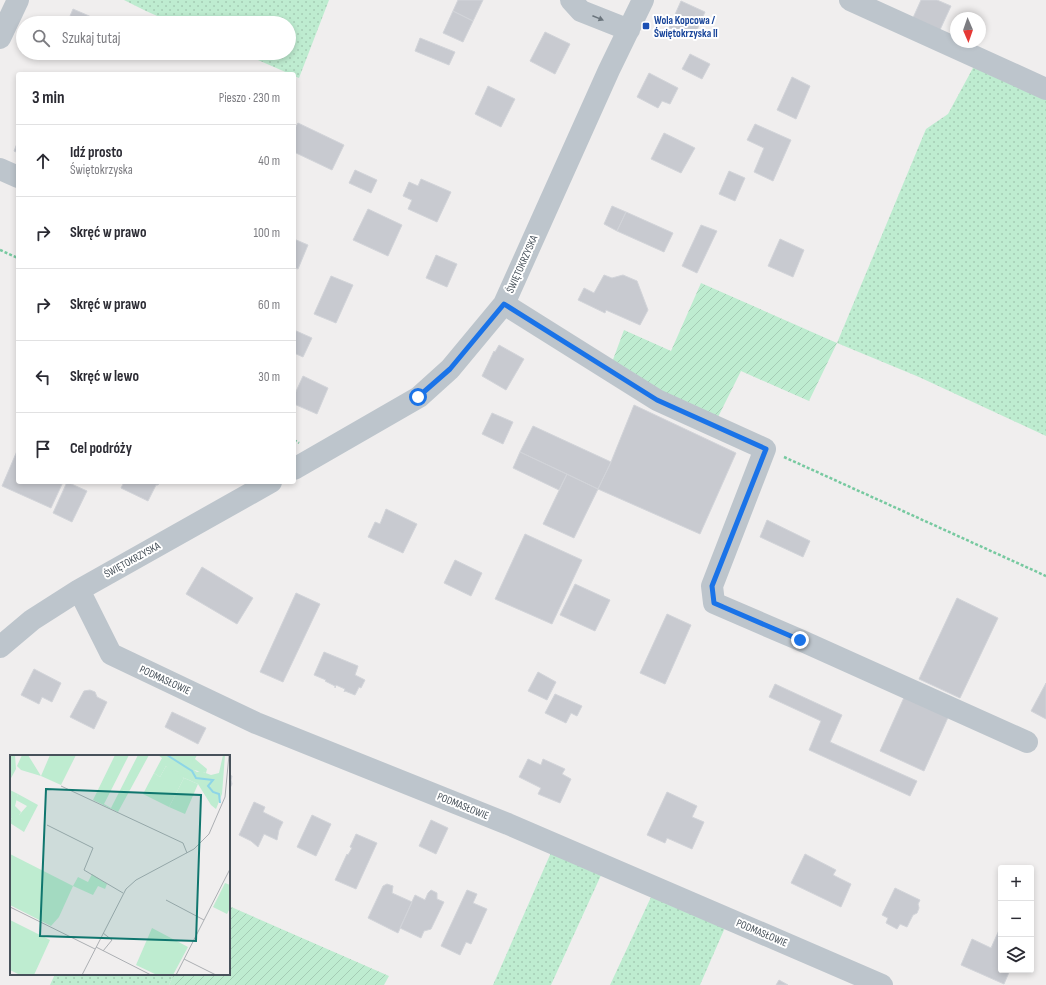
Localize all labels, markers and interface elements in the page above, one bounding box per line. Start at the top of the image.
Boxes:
north arrow [950,12,986,48]
place label: Wola Kopcowa / Świętokrzyska II [654,14,718,40]
search box [16,16,296,60]
one-way arrow [592,16,604,22]
marker: Wola Kopcowa / Świętokrzyska II [641,21,651,31]
icon: search [30,27,52,49]
text: Szukaj tutaj [62,29,120,48]
text: 3 min [32,88,65,108]
text: Pieszo · 230 m [219,90,280,106]
text: Idź prosto [70,143,123,162]
icon: ahead [32,150,54,172]
text: 40 m [258,153,280,169]
text: Świętokrzyska [70,162,133,178]
icon: right [32,222,54,244]
text: Skręć w prawo [70,223,147,242]
text: 100 m [253,225,280,241]
street label: ŚWIĘTOKRZYSKA [503,233,541,295]
icon: right [32,294,54,316]
text: Skręć w prawo [70,295,147,314]
text: 60 m [258,297,280,313]
icon: left [32,366,54,388]
text: Skręć w lewo [70,367,139,386]
text: 30 m [258,369,280,385]
route start [409,388,427,406]
icon: arrive [32,438,54,460]
text: Cel podróży [70,439,132,458]
street label: ŚWIĘTOKRZYSKA [102,539,162,581]
route end [791,631,809,649]
street label: PODMASŁOWIE [138,663,192,697]
inset map [10,755,230,975]
street label: PODMASŁOWIE [435,790,491,822]
map controls [998,865,1034,973]
button: + [998,865,1034,901]
button: − [998,901,1034,937]
street label: PODMASŁOWIE [734,916,790,950]
button: layers [998,937,1034,973]

